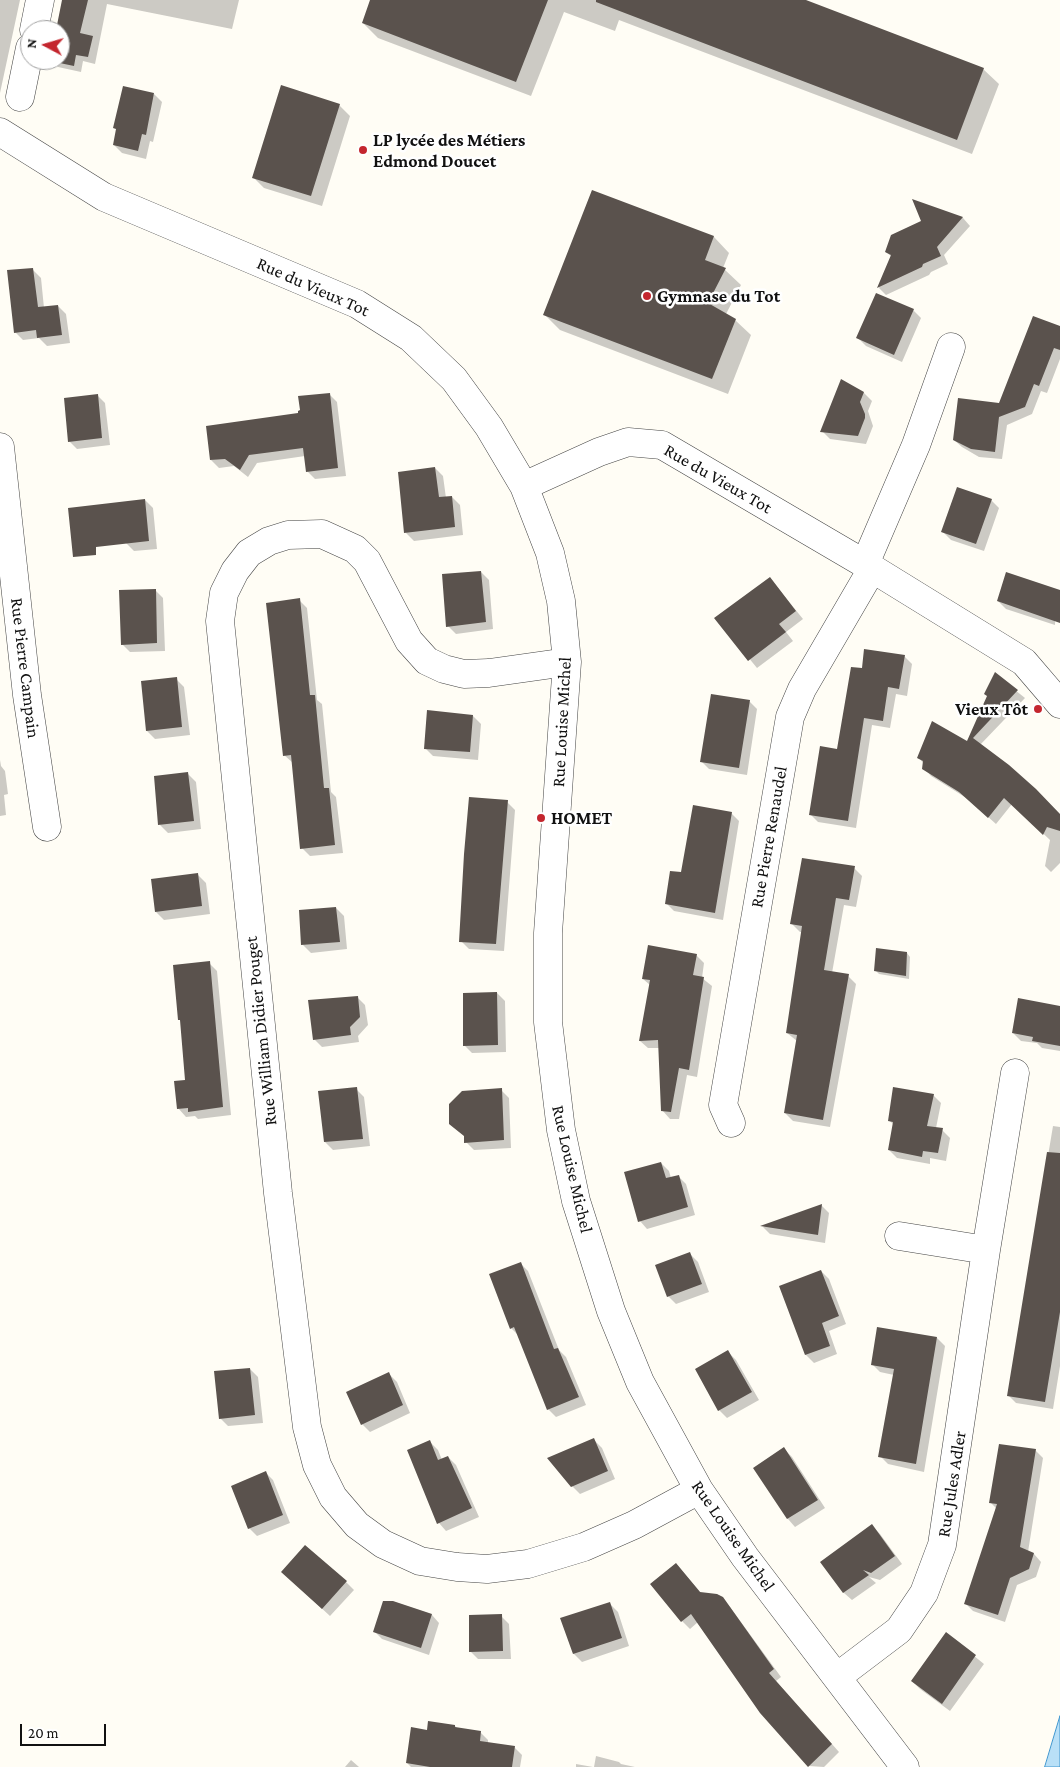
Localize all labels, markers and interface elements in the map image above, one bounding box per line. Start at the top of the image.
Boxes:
north arrow [20,20,70,70]
text: N [23,38,40,49]
place label: LP lycée des Métiers Edmond Doucet [373,129,525,172]
marker: LP lycée des Métiers Edmond Doucet [357,144,369,156]
street label: Rue du Vieux Tot [253,253,373,321]
place label: Gymnase du Tot [657,285,780,307]
marker: Gymnase du Tot [641,290,653,302]
street label: Rue du Vieux Tot [660,439,776,519]
street label: Rue Pierre Campain [6,597,44,739]
street label: Rue Louise Michel [548,656,576,788]
place label: Vieux Tôt [955,698,1028,720]
marker: Vieux Tôt [1032,703,1044,715]
street label: Rue Pierre Renaudel [746,765,792,909]
place label: HOMET [551,807,612,829]
marker: HOMET [535,812,547,824]
street label: Rue William Didier Pouget [240,935,282,1127]
street label: Rue Louise Michel [547,1103,597,1235]
street label: Rue Jules Adler [933,1429,971,1539]
street label: Rue Louise Michel [687,1476,779,1596]
scale bar [22,1714,109,1746]
text: 20 m [28,1725,59,1741]

